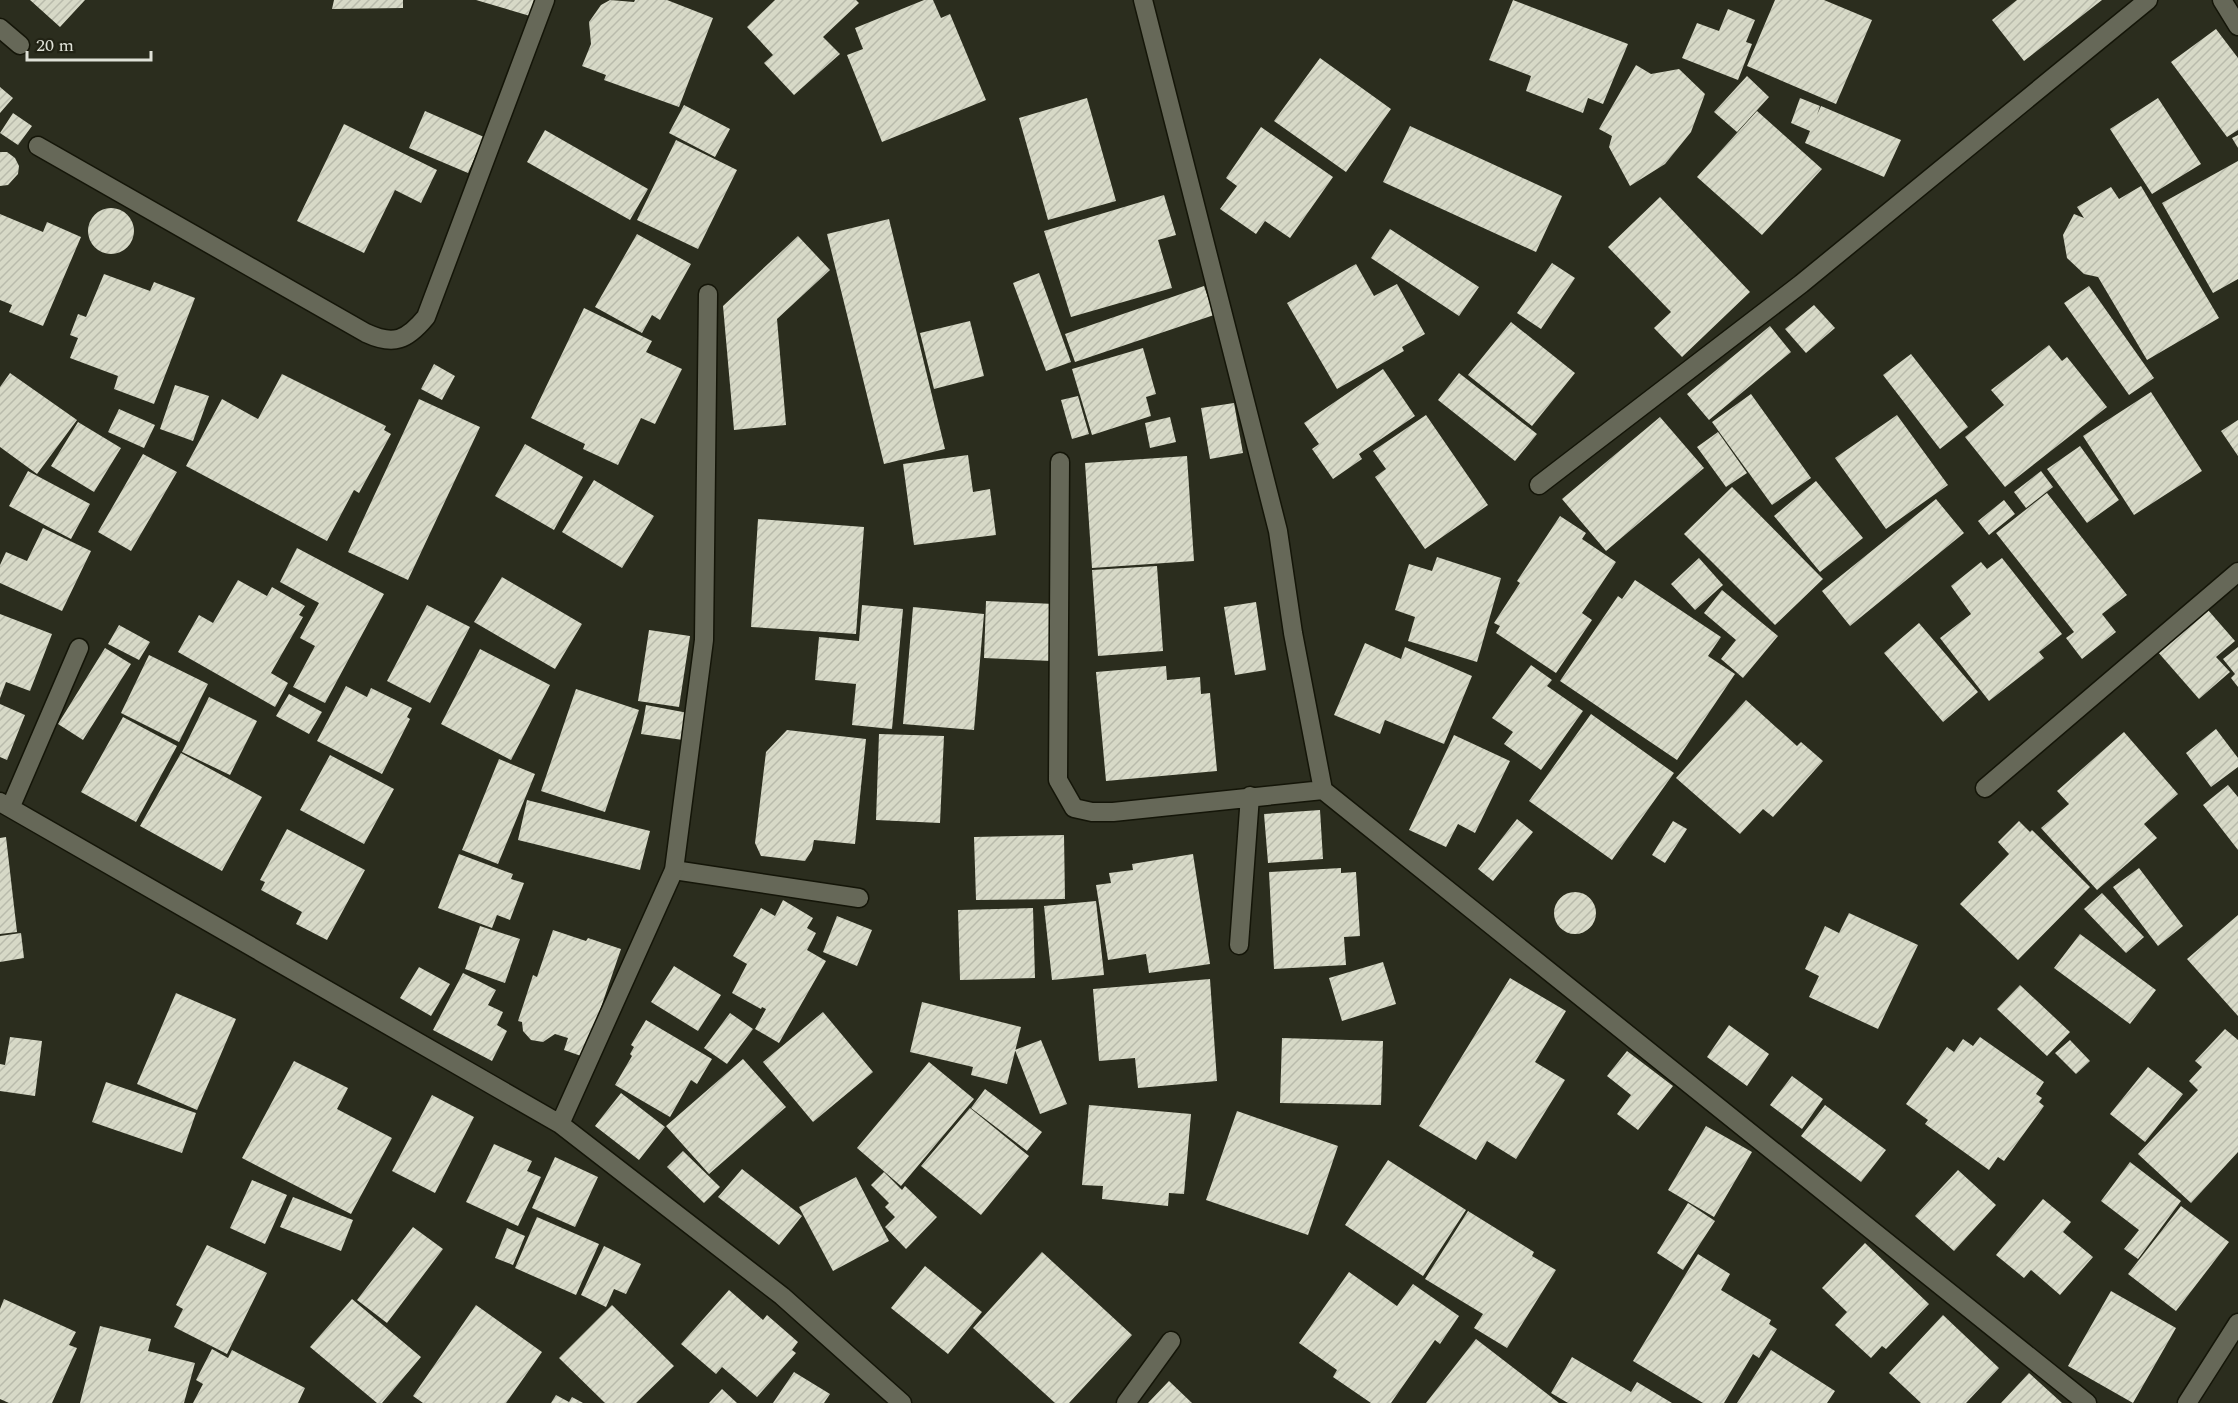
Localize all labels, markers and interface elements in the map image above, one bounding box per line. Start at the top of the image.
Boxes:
scale bar [27,24,152,62]
text: 20 m [36,32,74,59]

